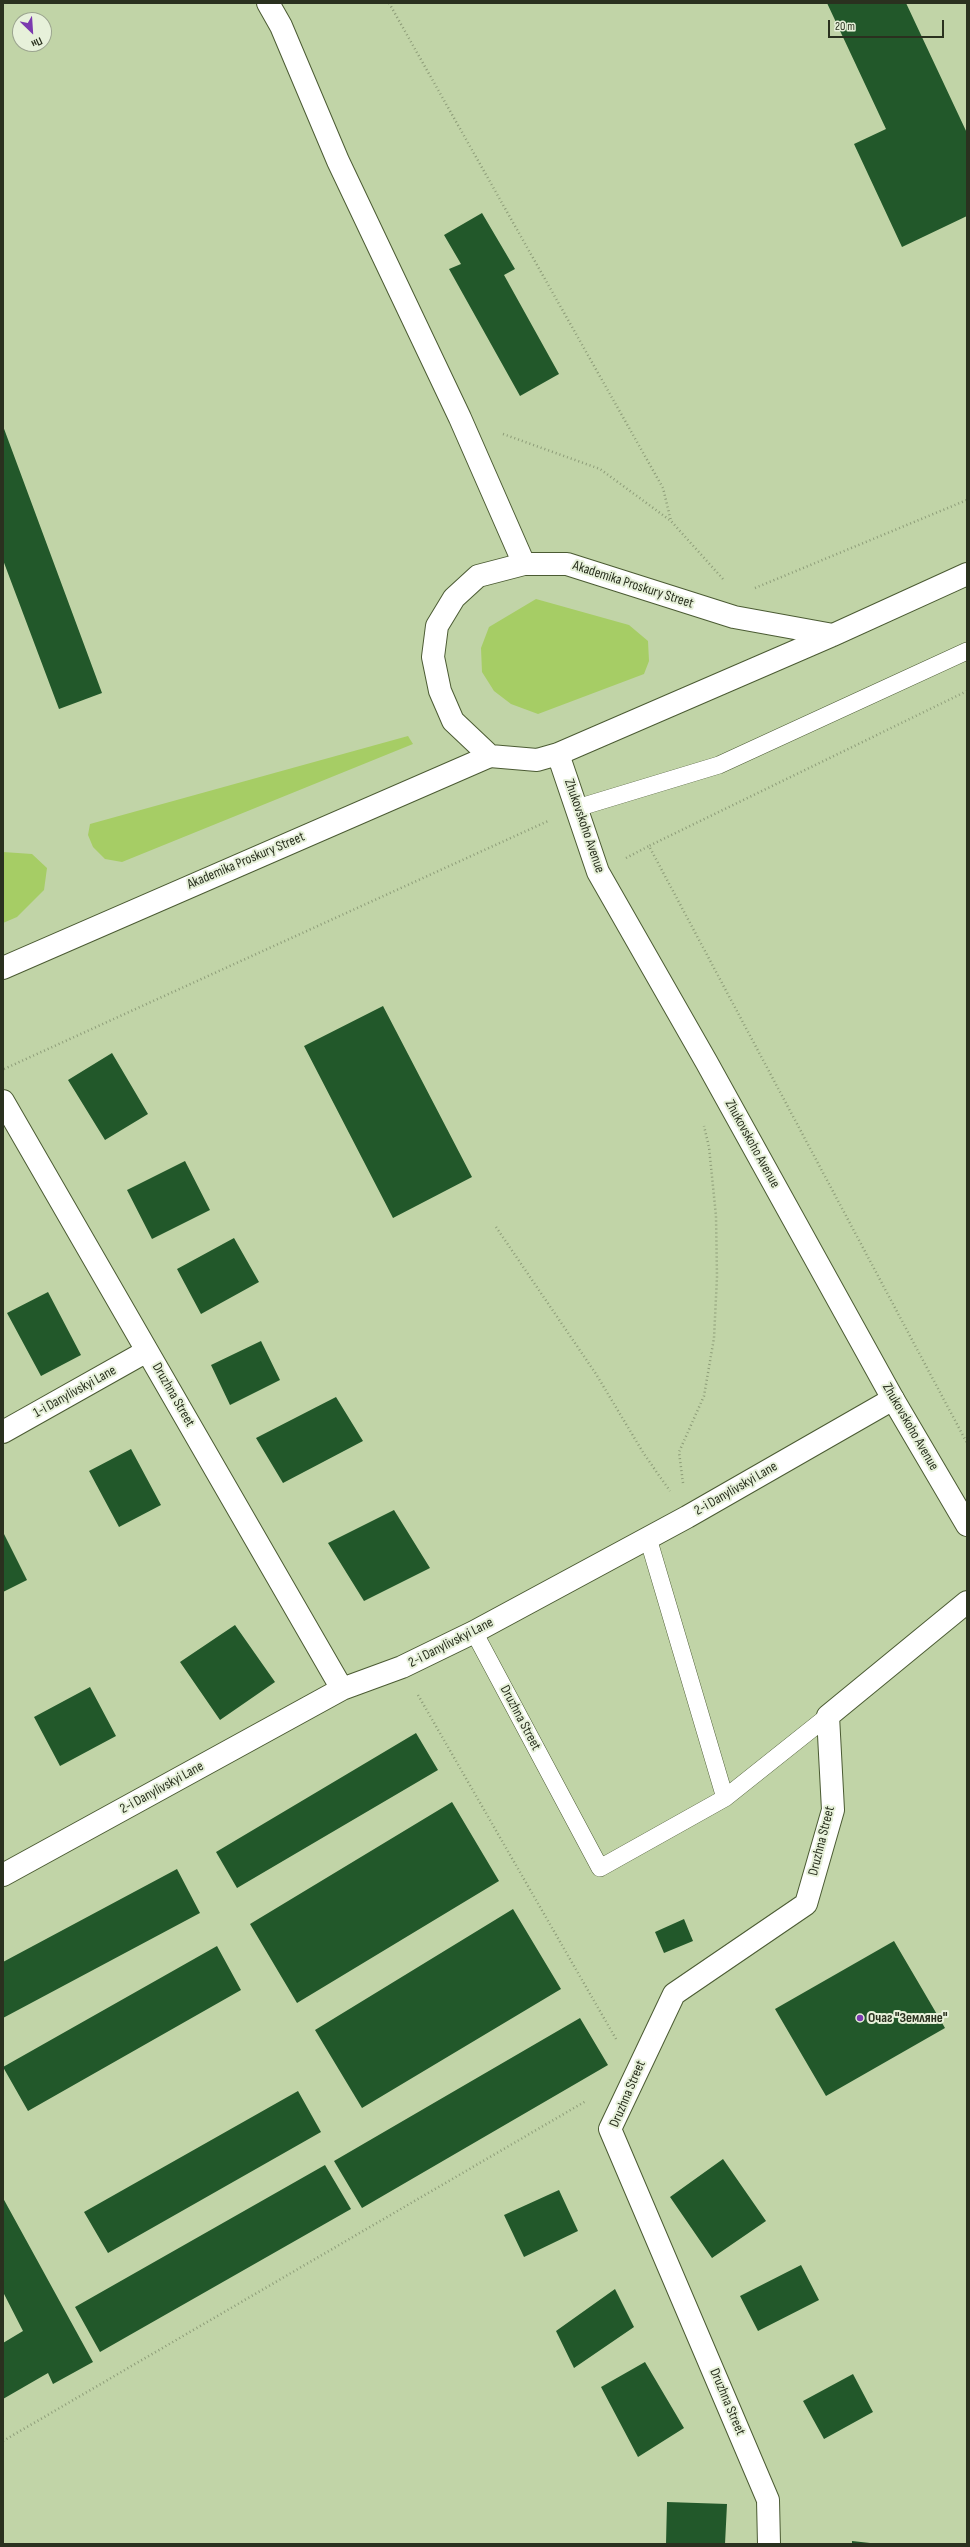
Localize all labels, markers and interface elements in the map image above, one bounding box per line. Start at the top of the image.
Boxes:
north arrow [12,12,52,52]
scale bar [830,12,946,38]
text: 20 m [835,19,855,34]
text: Пн [29,34,44,51]
street label: Akademika Proskury Street [571,558,695,612]
street label: Zhukovskoho Avenue [560,777,608,875]
street label: Akademika Proskury Street [185,829,307,893]
street label: Zhukovskoho Avenue [721,1097,783,1191]
street label: Druzhna Street [148,1360,198,1430]
street label: 1-i Danylivskyi Lane [31,1362,119,1422]
street label: Zhukovskoho Avenue [878,1380,942,1474]
street label: 2-i Danylivskyi Lane [692,1458,780,1520]
street label: 2-i Danylivskyi Lane [406,1614,496,1672]
street label: Druzhna Street [496,1683,544,1753]
street label: 2-i Danylivskyi Lane [117,1758,207,1818]
street label: Druzhna Street [805,1805,839,1877]
place label: Очаг "Земляне" [868,2010,948,2026]
marker: Очаг "Земляне" [855,2013,865,2023]
street label: Druzhna Street [606,2058,650,2130]
street label: Druzhna Street [705,2366,749,2438]

